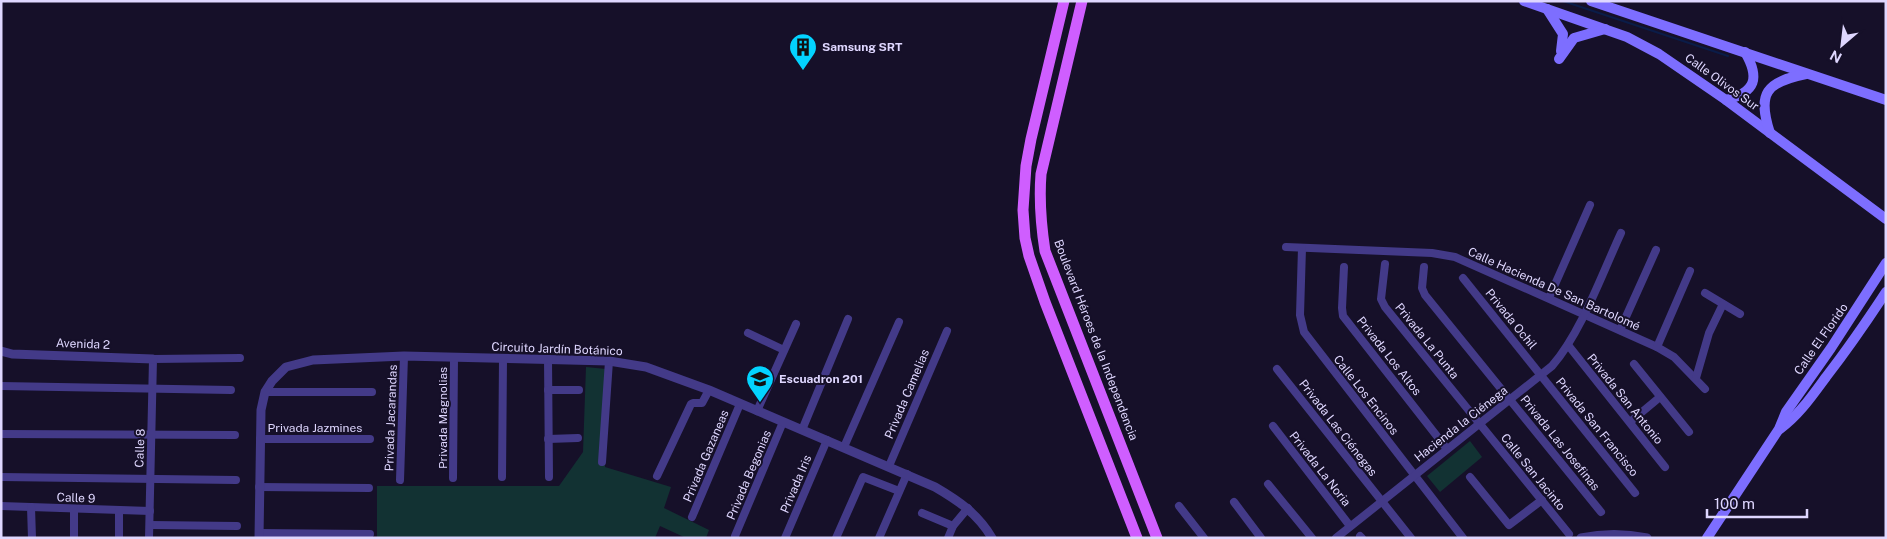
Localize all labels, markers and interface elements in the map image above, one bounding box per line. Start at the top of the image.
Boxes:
north arrow [1817,20,1867,70]
building icon: Samsung SRT [788,32,818,71]
place label: Samsung SRT [822,40,903,54]
text: N [1827,47,1844,66]
street label: Calle Olivos Sur [1682,50,1762,114]
street label: Boulevard Héroes de la Independencia [1051,238,1141,442]
street label: Calle Hacienda De San Bartolomé [1466,245,1642,334]
street label: Privada Ochil [1482,286,1540,352]
street label: Privada La Punta [1392,300,1462,382]
street label: Calle El Florido [1791,300,1851,377]
street label: Privada Los Altos [1354,314,1424,398]
street label: Avenida 2 [56,336,110,352]
street label: Circuito Jardín Botánico [491,340,623,358]
street label: Privada Camelias [882,347,932,441]
street label: Privada San Antonio [1584,351,1666,447]
street label: Calle Los Encinos [1331,352,1401,438]
street label: Privada Jacarandas [382,364,400,472]
school or university icon: Escuadron 201 [745,364,775,403]
street label: Privada Magnolias [436,367,450,469]
place label: Escuadron 201 [779,372,863,386]
street label: Privada San Francisco [1553,375,1641,479]
street label: Privada Las Ciénegas [1296,377,1380,479]
street label: Hacienda la Ciénega [1412,383,1510,465]
street label: Privada Las Josefinas [1517,393,1603,493]
street label: Privada Gazaneas [680,408,732,504]
street label: Privada Jazmines [268,421,362,435]
street label: Calle 8 [132,428,148,468]
street label: Privada Begonias [724,428,774,522]
street label: Privada La Noria [1287,429,1353,509]
street label: Calle San Jacinto [1498,431,1568,513]
street label: Privada Iris [778,453,814,515]
scale bar [1707,486,1807,518]
street label: Calle 9 [56,490,96,506]
text: 100 m [1714,495,1755,512]

